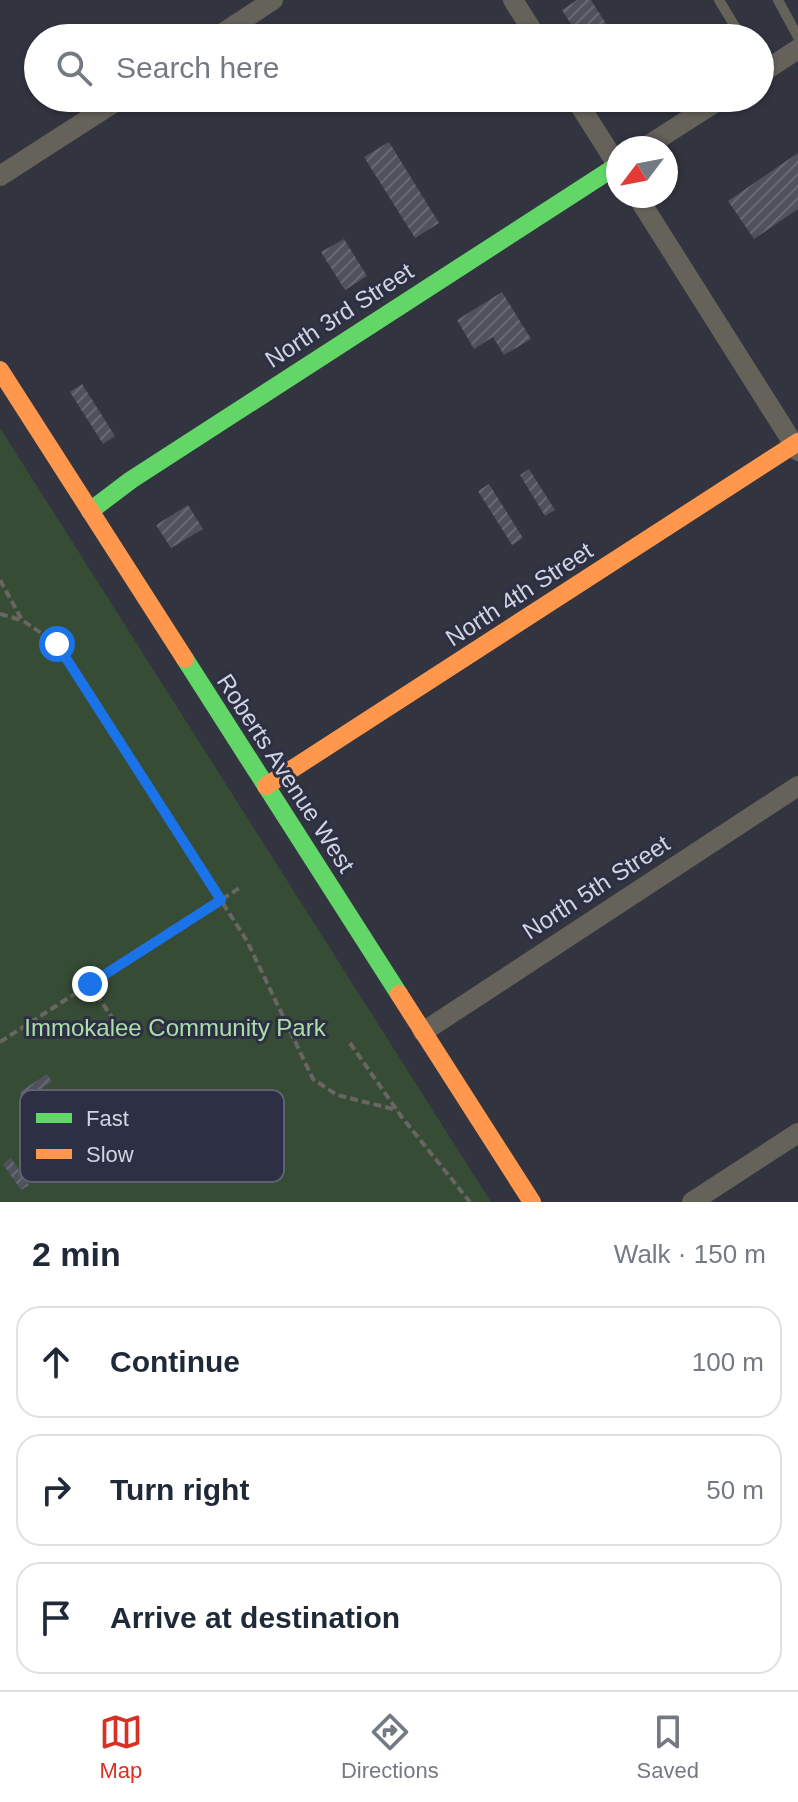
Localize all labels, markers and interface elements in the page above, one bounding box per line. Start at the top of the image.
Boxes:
search box [24,24,774,112]
icon: search [52,46,96,90]
text: Search here [116,51,279,84]
north arrow [606,136,678,208]
street label: North 3rd Street [260,257,418,373]
street label: North 4th Street [441,536,598,651]
route start [39,626,75,662]
street label: Roberts Avenue West [212,669,360,878]
street label: North 5th Street [518,829,675,944]
route end [72,966,108,1002]
park label: Immokalee Community Park [24,1014,327,1041]
legend [20,1090,284,1182]
text: Fast [86,1106,129,1131]
text: Slow [86,1142,134,1167]
text: 2 min [32,1235,121,1273]
text: Walk · 150 m [614,1239,766,1269]
icon: ahead [34,1340,78,1384]
text: Continue [110,1345,240,1378]
text: 100 m [692,1347,764,1377]
icon: right [34,1468,78,1512]
text: Turn right [110,1473,249,1506]
text: 50 m [706,1475,764,1505]
icon: arrive [34,1596,78,1640]
text: Arrive at destination [110,1601,400,1634]
tab: Map [99,1710,143,1784]
tab: Directions [341,1710,439,1784]
tab: Saved [637,1710,699,1784]

